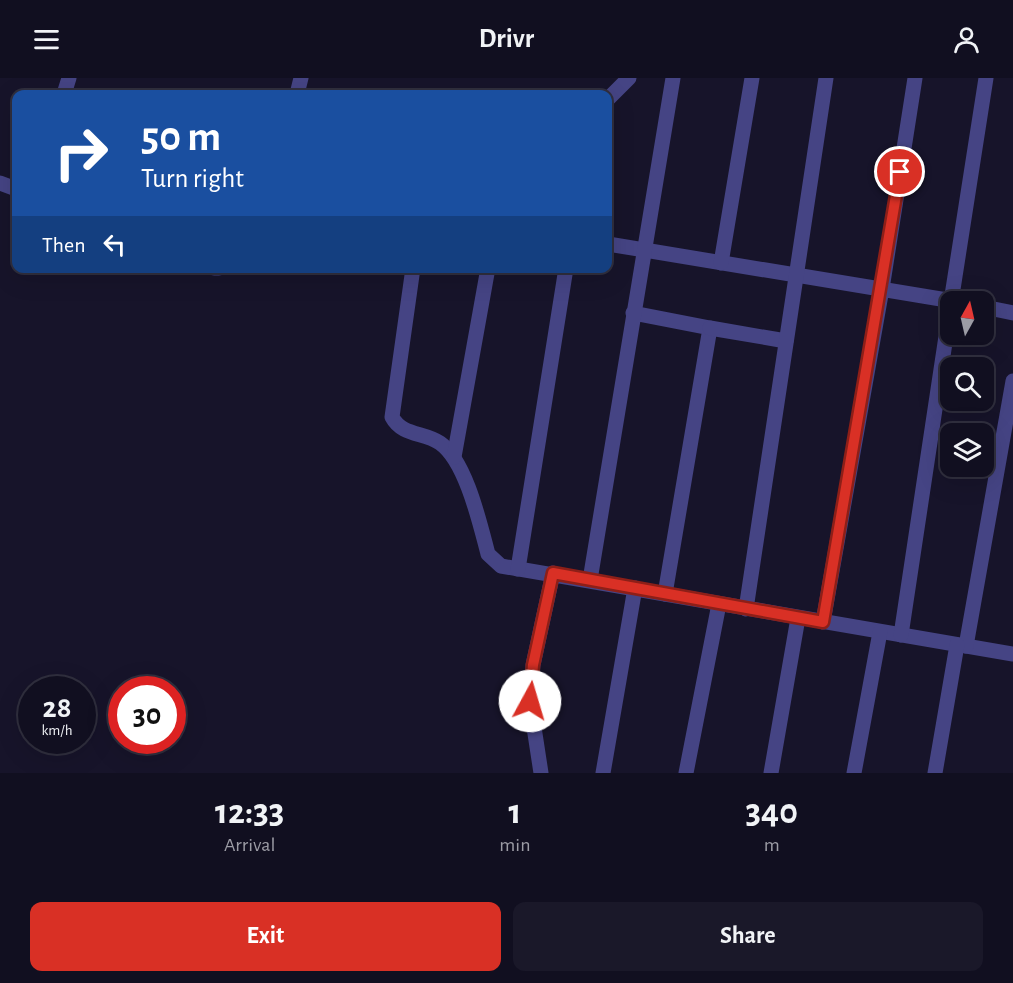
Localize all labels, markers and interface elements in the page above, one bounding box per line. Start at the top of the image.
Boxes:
icon: menu [30,23,63,56]
icon: person [950,23,983,56]
text: Drivr [479,25,534,52]
icon: right [42,114,120,192]
text: 50 m [141,116,221,158]
pin [874,146,925,197]
icon: arrive [883,155,916,188]
text: Turn right [141,165,244,192]
icon: left [98,228,131,261]
text: Then [42,234,86,256]
north arrow [940,291,994,345]
map controls [940,291,994,477]
button: search [940,357,994,411]
button: layers [940,423,994,477]
position arrow [498,669,562,733]
speed limit sign: 30 [108,676,186,754]
text: 28 [43,693,71,723]
text: km/h [42,723,72,738]
text: 12:33 [215,794,284,830]
text: 1 [508,794,521,830]
text: 340 [746,794,798,830]
text: Arrival [224,835,275,855]
text: min [499,835,530,855]
text: m [764,835,780,855]
button: Exit [30,902,501,971]
button: Share [513,902,983,971]

